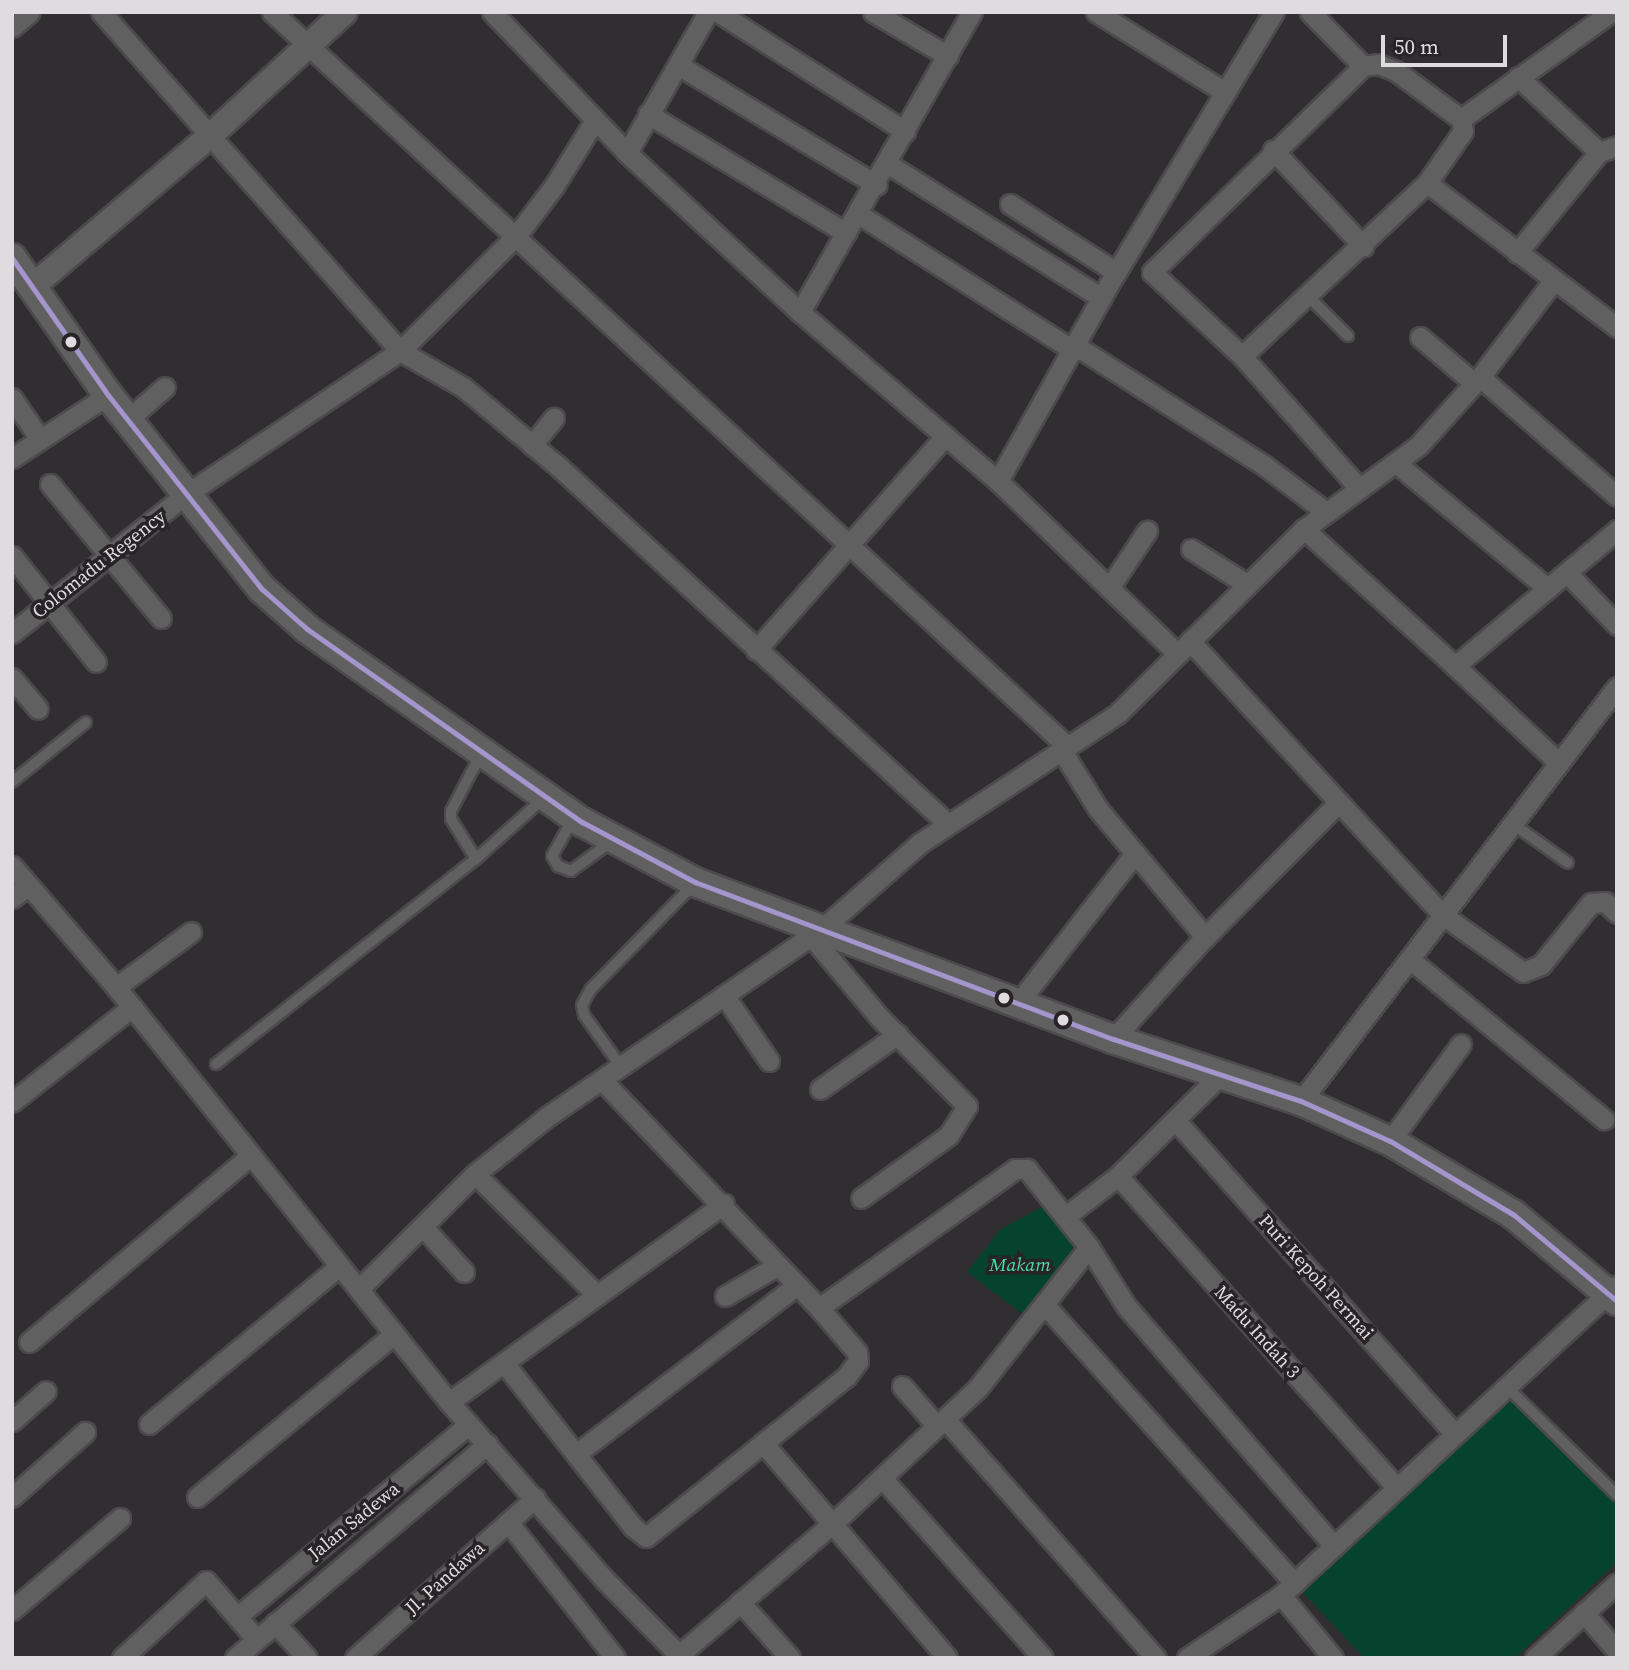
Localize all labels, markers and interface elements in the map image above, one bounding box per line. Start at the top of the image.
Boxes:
scale bar [1384,21,1510,65]
text: 50 m [1394,32,1439,61]
unlabelled marker [64,335,78,349]
street label: Colomadu Regency [28,505,170,623]
unlabelled marker [997,991,1011,1005]
unlabelled marker [1056,1013,1070,1027]
street label: Puri Kepoh Permai [1254,1210,1378,1344]
park label: Makam [989,1254,1051,1276]
street label: Madu Indah 3 [1209,1281,1305,1383]
street label: Jalan Sadewa [304,1477,404,1565]
street label: Jl. Pandawa [401,1536,489,1620]

